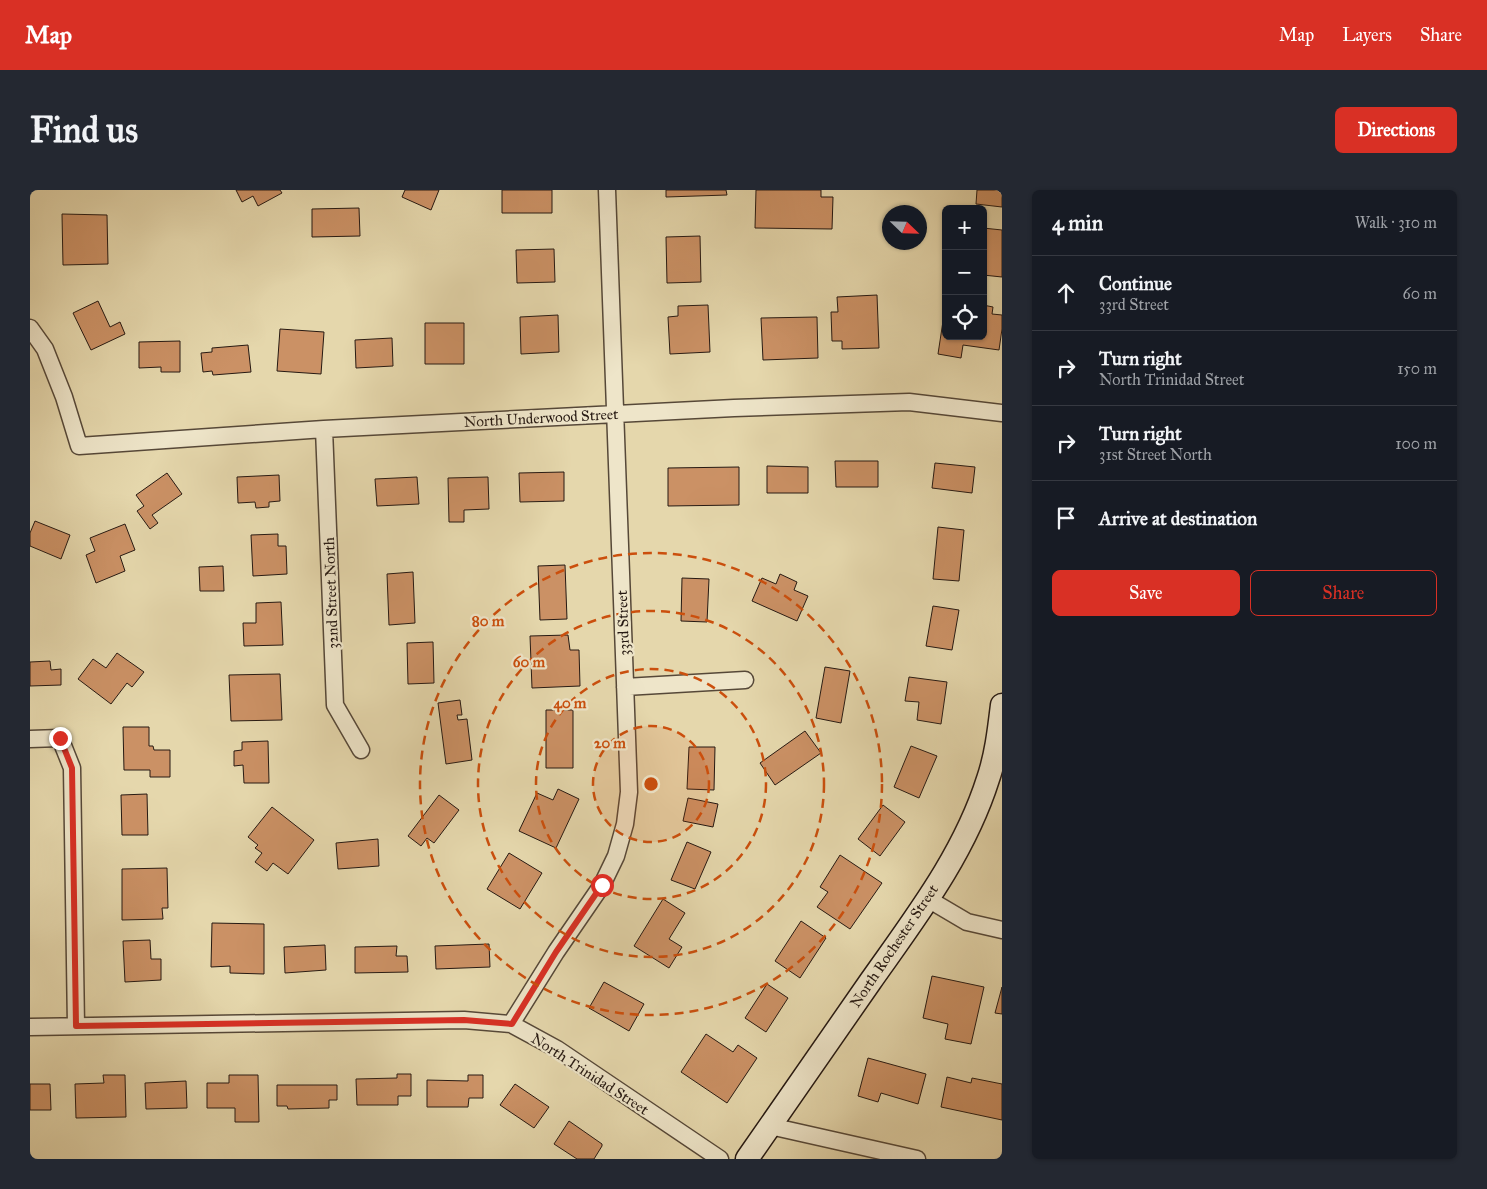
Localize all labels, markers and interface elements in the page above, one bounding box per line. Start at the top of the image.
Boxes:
text: Map [25,20,72,50]
text: Map [1279,24,1314,46]
text: Layers [1342,24,1392,46]
text: Share [1420,24,1462,46]
button: Directions [1335,107,1457,153]
text: Find us [30,109,138,152]
north arrow [882,205,927,250]
map controls [942,205,987,340]
button: + [942,205,987,250]
text: 4 min [1052,210,1103,236]
text: Walk · 310 m [1355,213,1437,232]
button: − [942,250,987,295]
text: Continue [1099,272,1172,295]
icon: ahead [1052,279,1080,307]
text: 60 m [1403,284,1437,303]
button: locate [942,295,987,340]
text: 33rd Street [1099,295,1169,314]
text: Turn right [1099,347,1182,370]
icon: right [1052,354,1080,382]
text: 150 m [1397,359,1437,378]
text: North Trinidad Street [1099,370,1244,389]
street label: North Underwood Street [463,405,619,431]
text: Turn right [1099,422,1182,445]
icon: right [1052,429,1080,457]
text: 100 m [1395,434,1437,453]
text: 31st Street North [1099,445,1212,464]
icon: arrive [1052,504,1080,532]
text: Arrive at destination [1099,507,1257,530]
street label: 32nd Street North [320,536,342,649]
button: Save [1052,570,1240,616]
button: Share [1250,570,1437,616]
street label: 33rd Street [613,589,633,656]
text: 80 m [472,612,505,630]
text: 60 m [513,653,546,671]
text: 40 m [554,694,587,713]
route end [49,727,72,750]
text: 20 m [594,734,626,752]
centre of rings [642,775,660,793]
route start [591,874,614,897]
street label: North Rochester Street [846,880,942,1011]
street label: North Trinidad Street [528,1029,653,1119]

